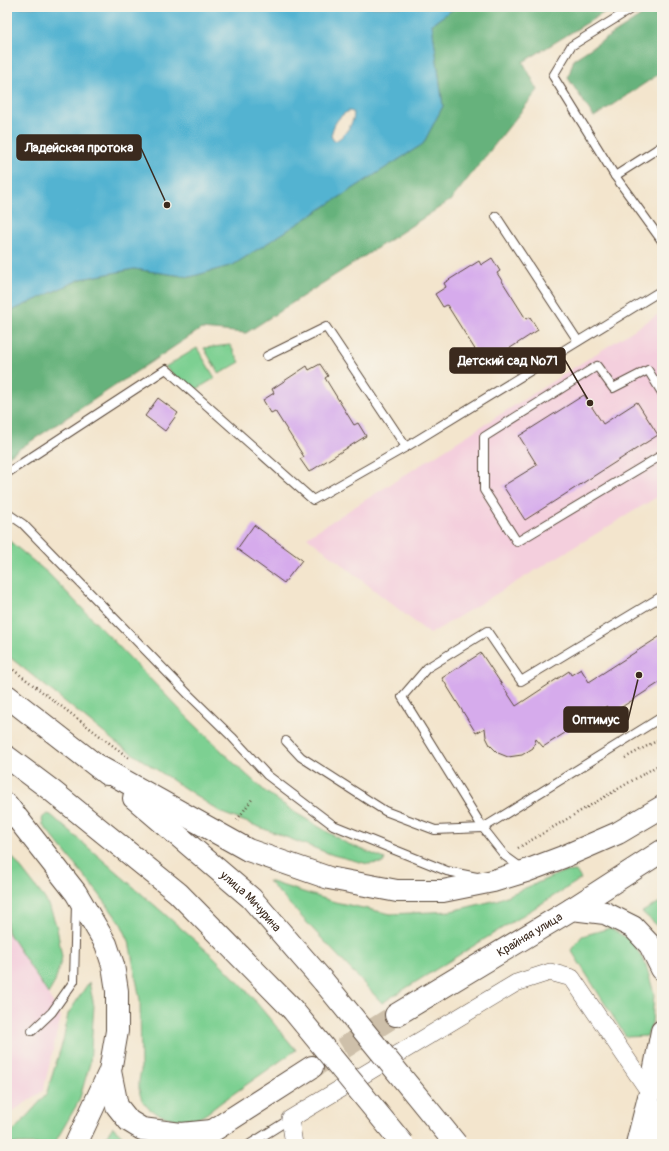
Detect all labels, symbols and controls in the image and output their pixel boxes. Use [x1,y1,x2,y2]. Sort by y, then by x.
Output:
callout: Ладейская протока [17,135,141,160]
text: Ладейская протока [24,140,133,156]
callout: Детский сад №71 [450,348,565,373]
text: Детский сад №71 [457,353,558,369]
callout: Оптимус [564,707,628,732]
text: Оптимус [572,712,620,728]
street label: улица Мичурина [216,867,284,935]
street label: Крайняя улица [494,909,566,960]

